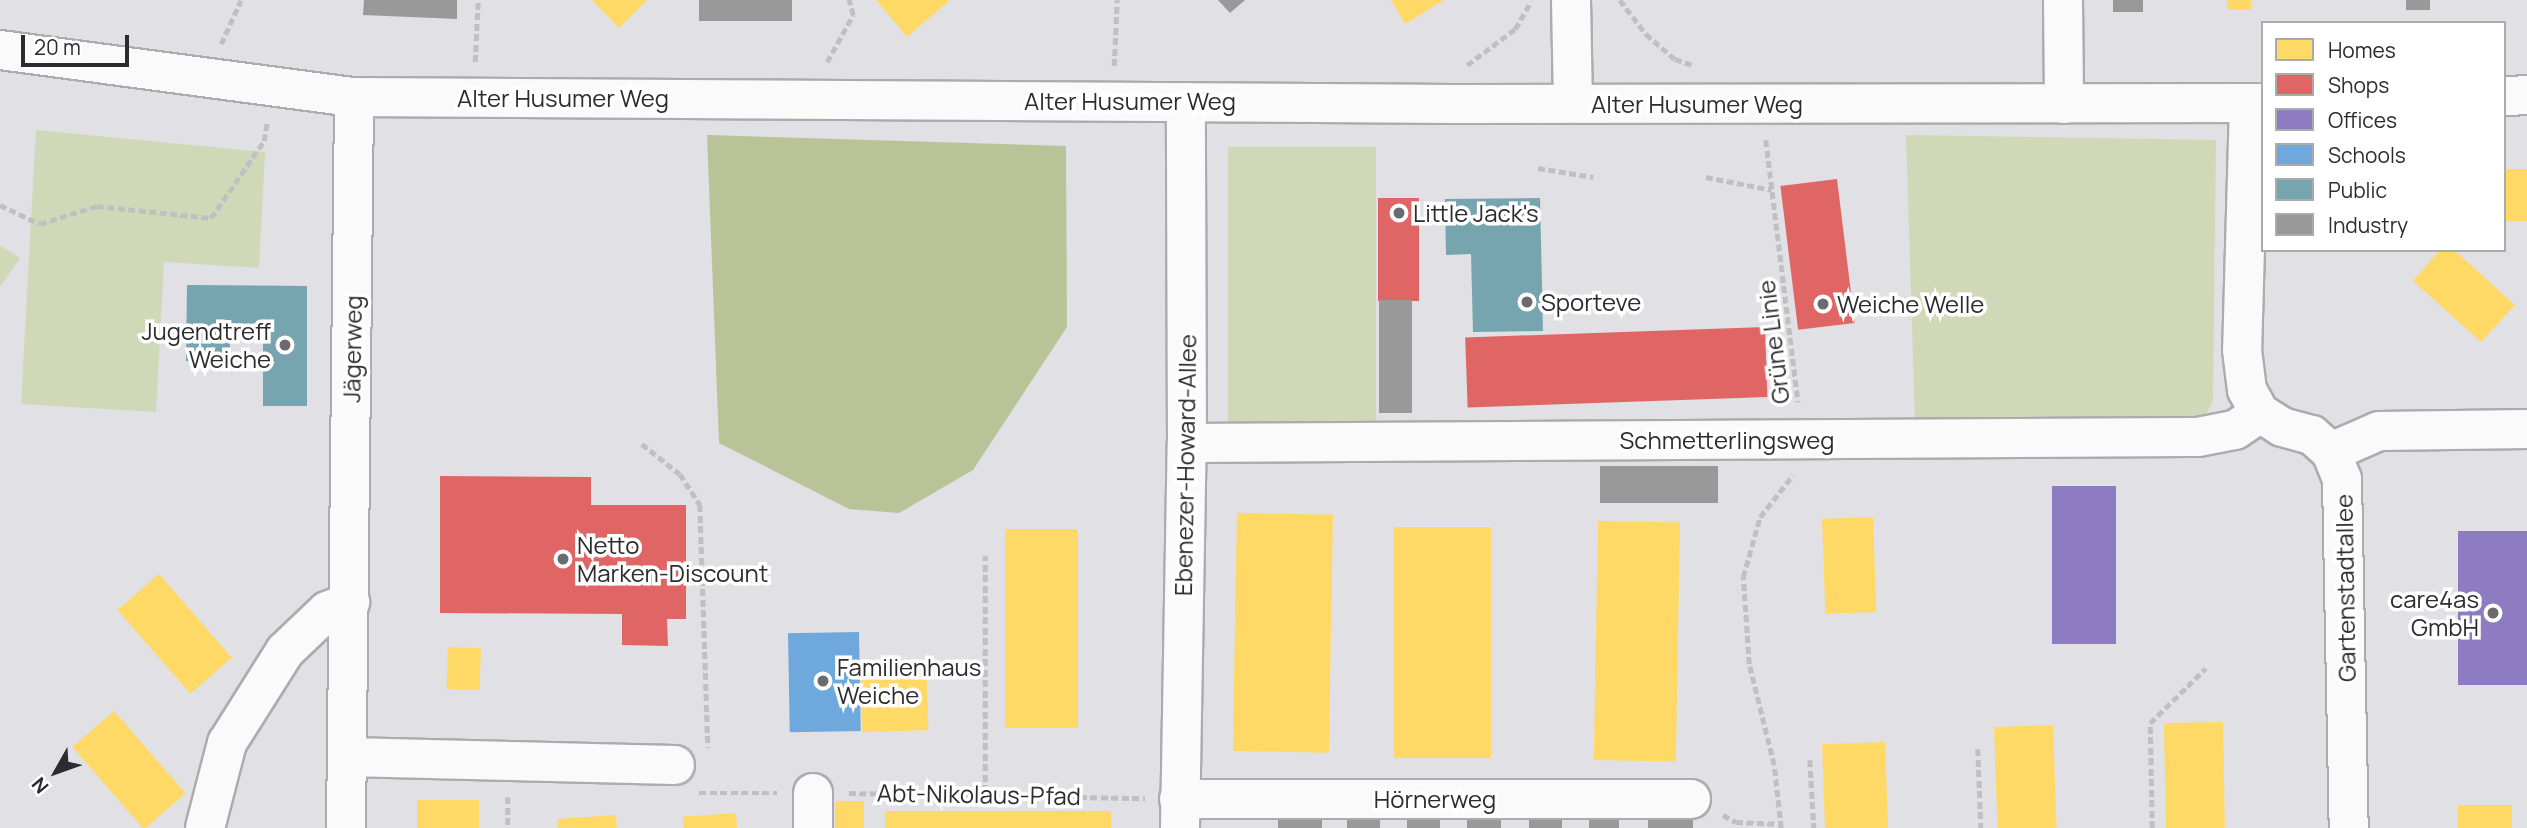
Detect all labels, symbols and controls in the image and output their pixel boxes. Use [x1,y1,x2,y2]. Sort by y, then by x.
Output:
scale bar [24,21,133,65]
legend [2261,21,2506,252]
text: 20 m [34,33,81,61]
text: Homes [2328,36,2396,64]
text: Shops [2328,71,2389,99]
street label: Alter Husumer Weg [457,84,669,112]
street label: Alter Husumer Weg [1024,87,1236,115]
street label: Alter Husumer Weg [1591,90,1803,118]
text: Offices [2328,106,2397,134]
text: Schools [2328,141,2406,169]
text: Public [2328,176,2387,204]
place label: Little Jack's [1413,199,1539,227]
marker: Little Jack's [1391,205,1407,221]
text: Industry [2328,211,2408,239]
street label: Grüne Linie [1751,278,1795,406]
place label: Sporteve [1541,288,1641,316]
place label: Weiche Welle [1837,290,1984,318]
marker: Sporteve [1519,294,1535,310]
street label: Jägerweg [337,295,367,403]
marker: Weiche Welle [1815,296,1831,312]
place label: Jugendtreff Weiche [141,317,271,373]
street label: Ebenezer-Howard-Allee [1168,334,1202,596]
marker: Jugendtreff Weiche [277,337,293,353]
street label: Schmetterlingsweg [1619,426,1835,454]
street label: Gartenstadtallee [2329,494,2361,682]
place label: Netto Marken-Discount [577,531,768,587]
marker: Netto Marken-Discount [555,551,571,567]
place label: care4as GmbH [2390,585,2479,641]
marker: care4as GmbH [2485,605,2501,621]
place label: Familienhaus Weiche [837,653,981,709]
marker: Familienhaus Weiche [815,673,831,689]
north arrow [21,737,91,807]
text: N [26,772,54,799]
street label: Abt-Nikolaus-Pfad [877,778,1081,810]
street label: Hörnerweg [1374,785,1496,813]

